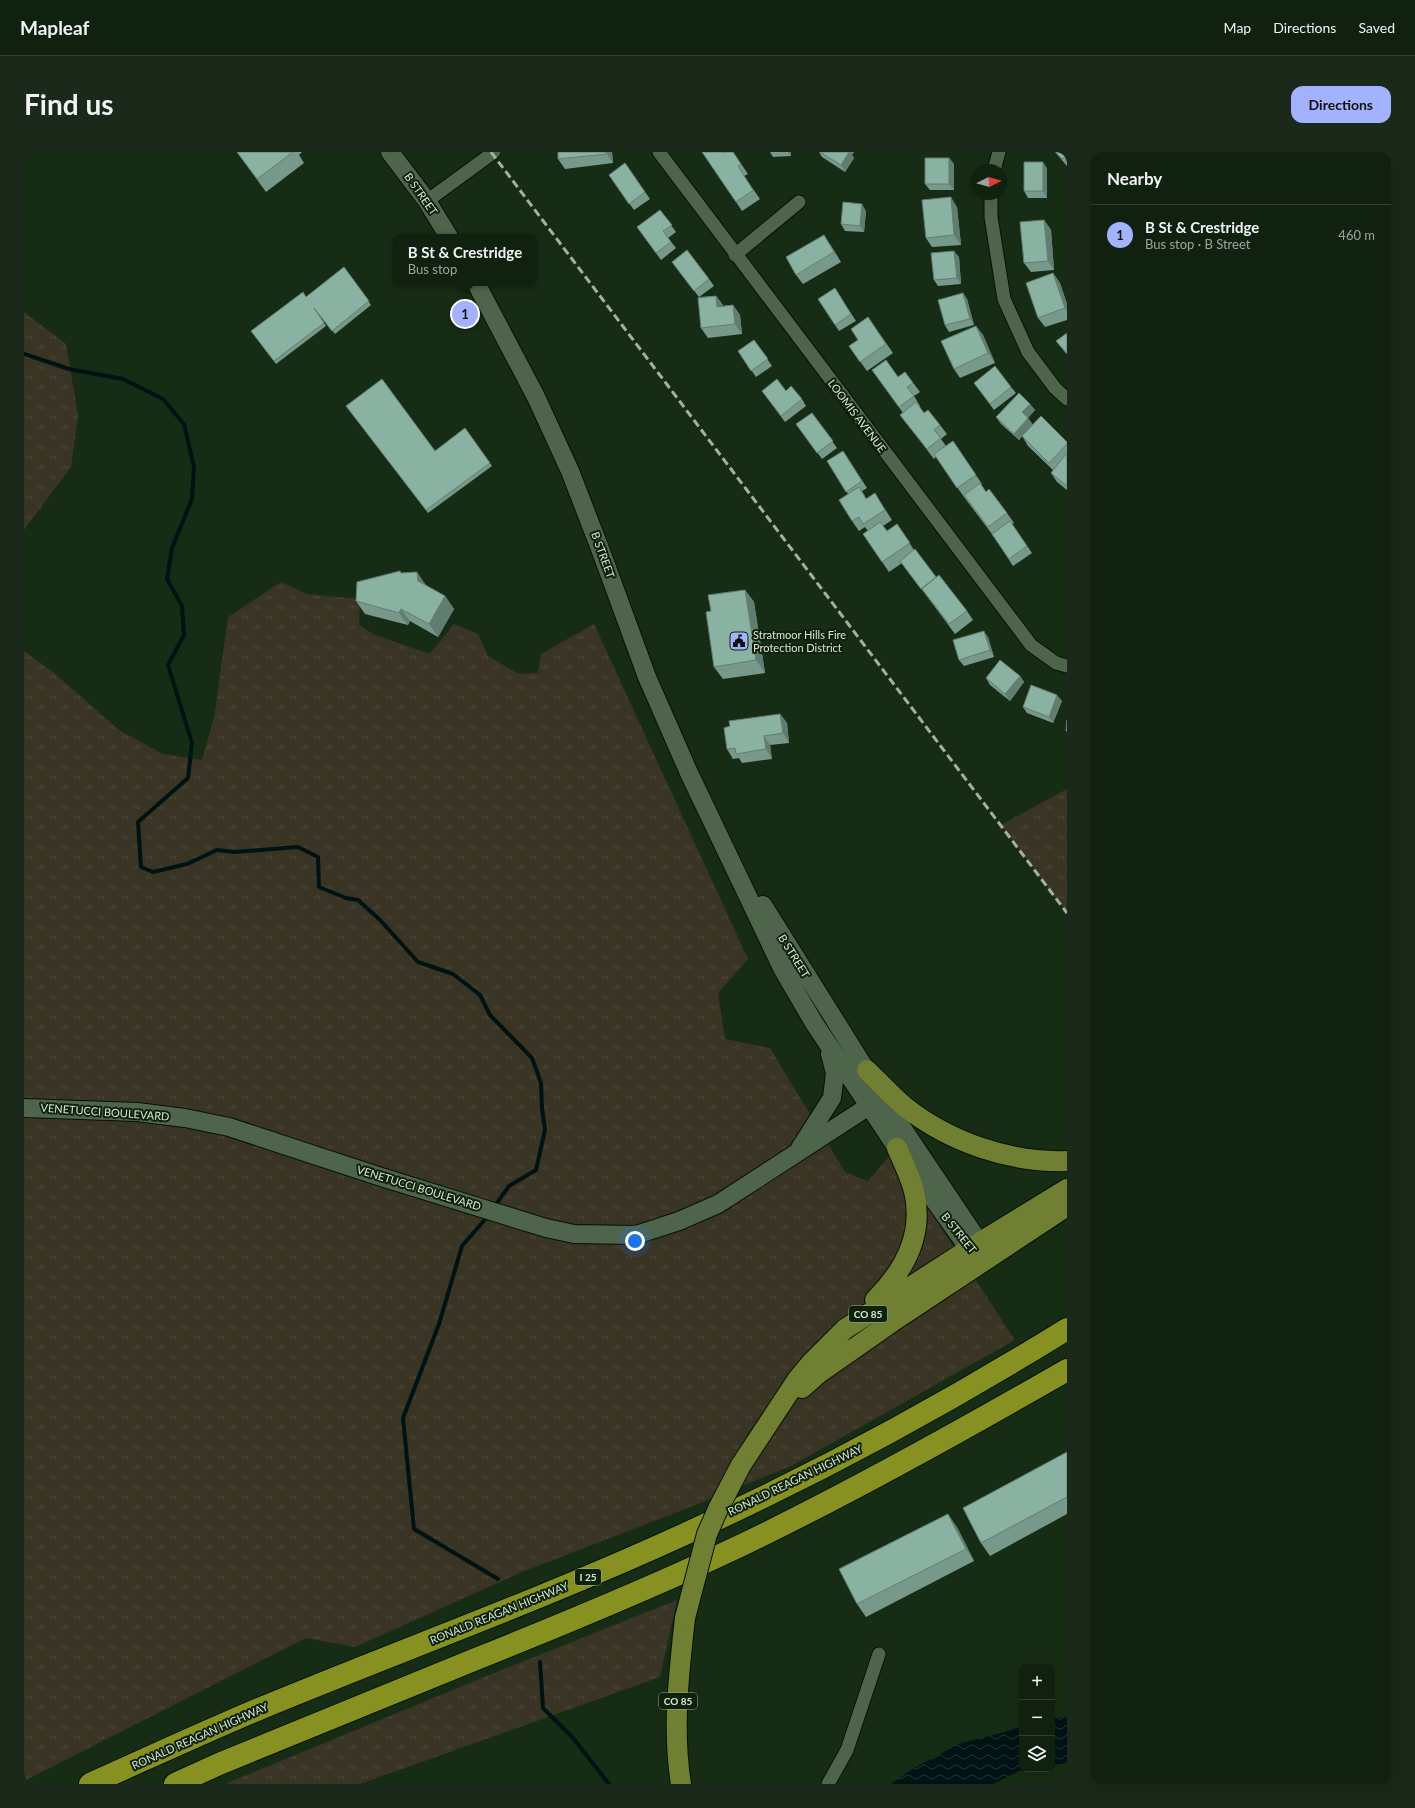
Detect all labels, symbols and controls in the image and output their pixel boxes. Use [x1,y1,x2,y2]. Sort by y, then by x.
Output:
text: Mapleaf [20,16,89,39]
text: Map [1224,19,1251,36]
text: Directions [1273,19,1336,36]
text: Saved [1358,19,1395,36]
button: Directions [1291,86,1391,123]
text: Find us [24,87,114,121]
north arrow [971,164,1007,200]
text: Nearby [1107,168,1162,189]
street label: B STREET [402,170,441,218]
text: B St & Crestridge [1145,218,1259,236]
text: 1 [1116,227,1124,243]
text: 460 m [1338,227,1375,243]
popup [393,234,537,286]
text: Bus stop · B Street [1145,236,1250,252]
text: B St & Crestridge [408,243,522,261]
text: Bus stop [408,261,457,277]
pin: 1 [452,299,478,329]
street label: LOOMIS AVENUE [826,377,889,455]
street label: B STREET [589,530,618,580]
place label: Stratmoor Hills Fire Protection District [753,628,846,654]
public building icon: Stratmoor Hills Fire Protection District [728,630,750,652]
street label: B STREET [776,932,813,980]
street label: VENETUCCI BOULEVARD [40,1101,170,1122]
street label: VENETUCCI BOULEVARD [355,1162,483,1213]
street label: B STREET [939,1210,980,1256]
your location [625,1231,645,1251]
road number: CO 85 [849,1306,887,1322]
street label: RONALD REAGAN HIGHWAY [726,1441,864,1518]
road number: I 25 [575,1569,601,1585]
street label: RONALD REAGAN HIGHWAY [428,1579,570,1646]
map controls [1019,1664,1055,1772]
button: + [1019,1664,1055,1700]
road number: CO 85 [659,1693,697,1709]
street label: RONALD REAGAN HIGHWAY [130,1699,270,1772]
button: − [1019,1700,1055,1736]
button: layers [1019,1736,1055,1772]

